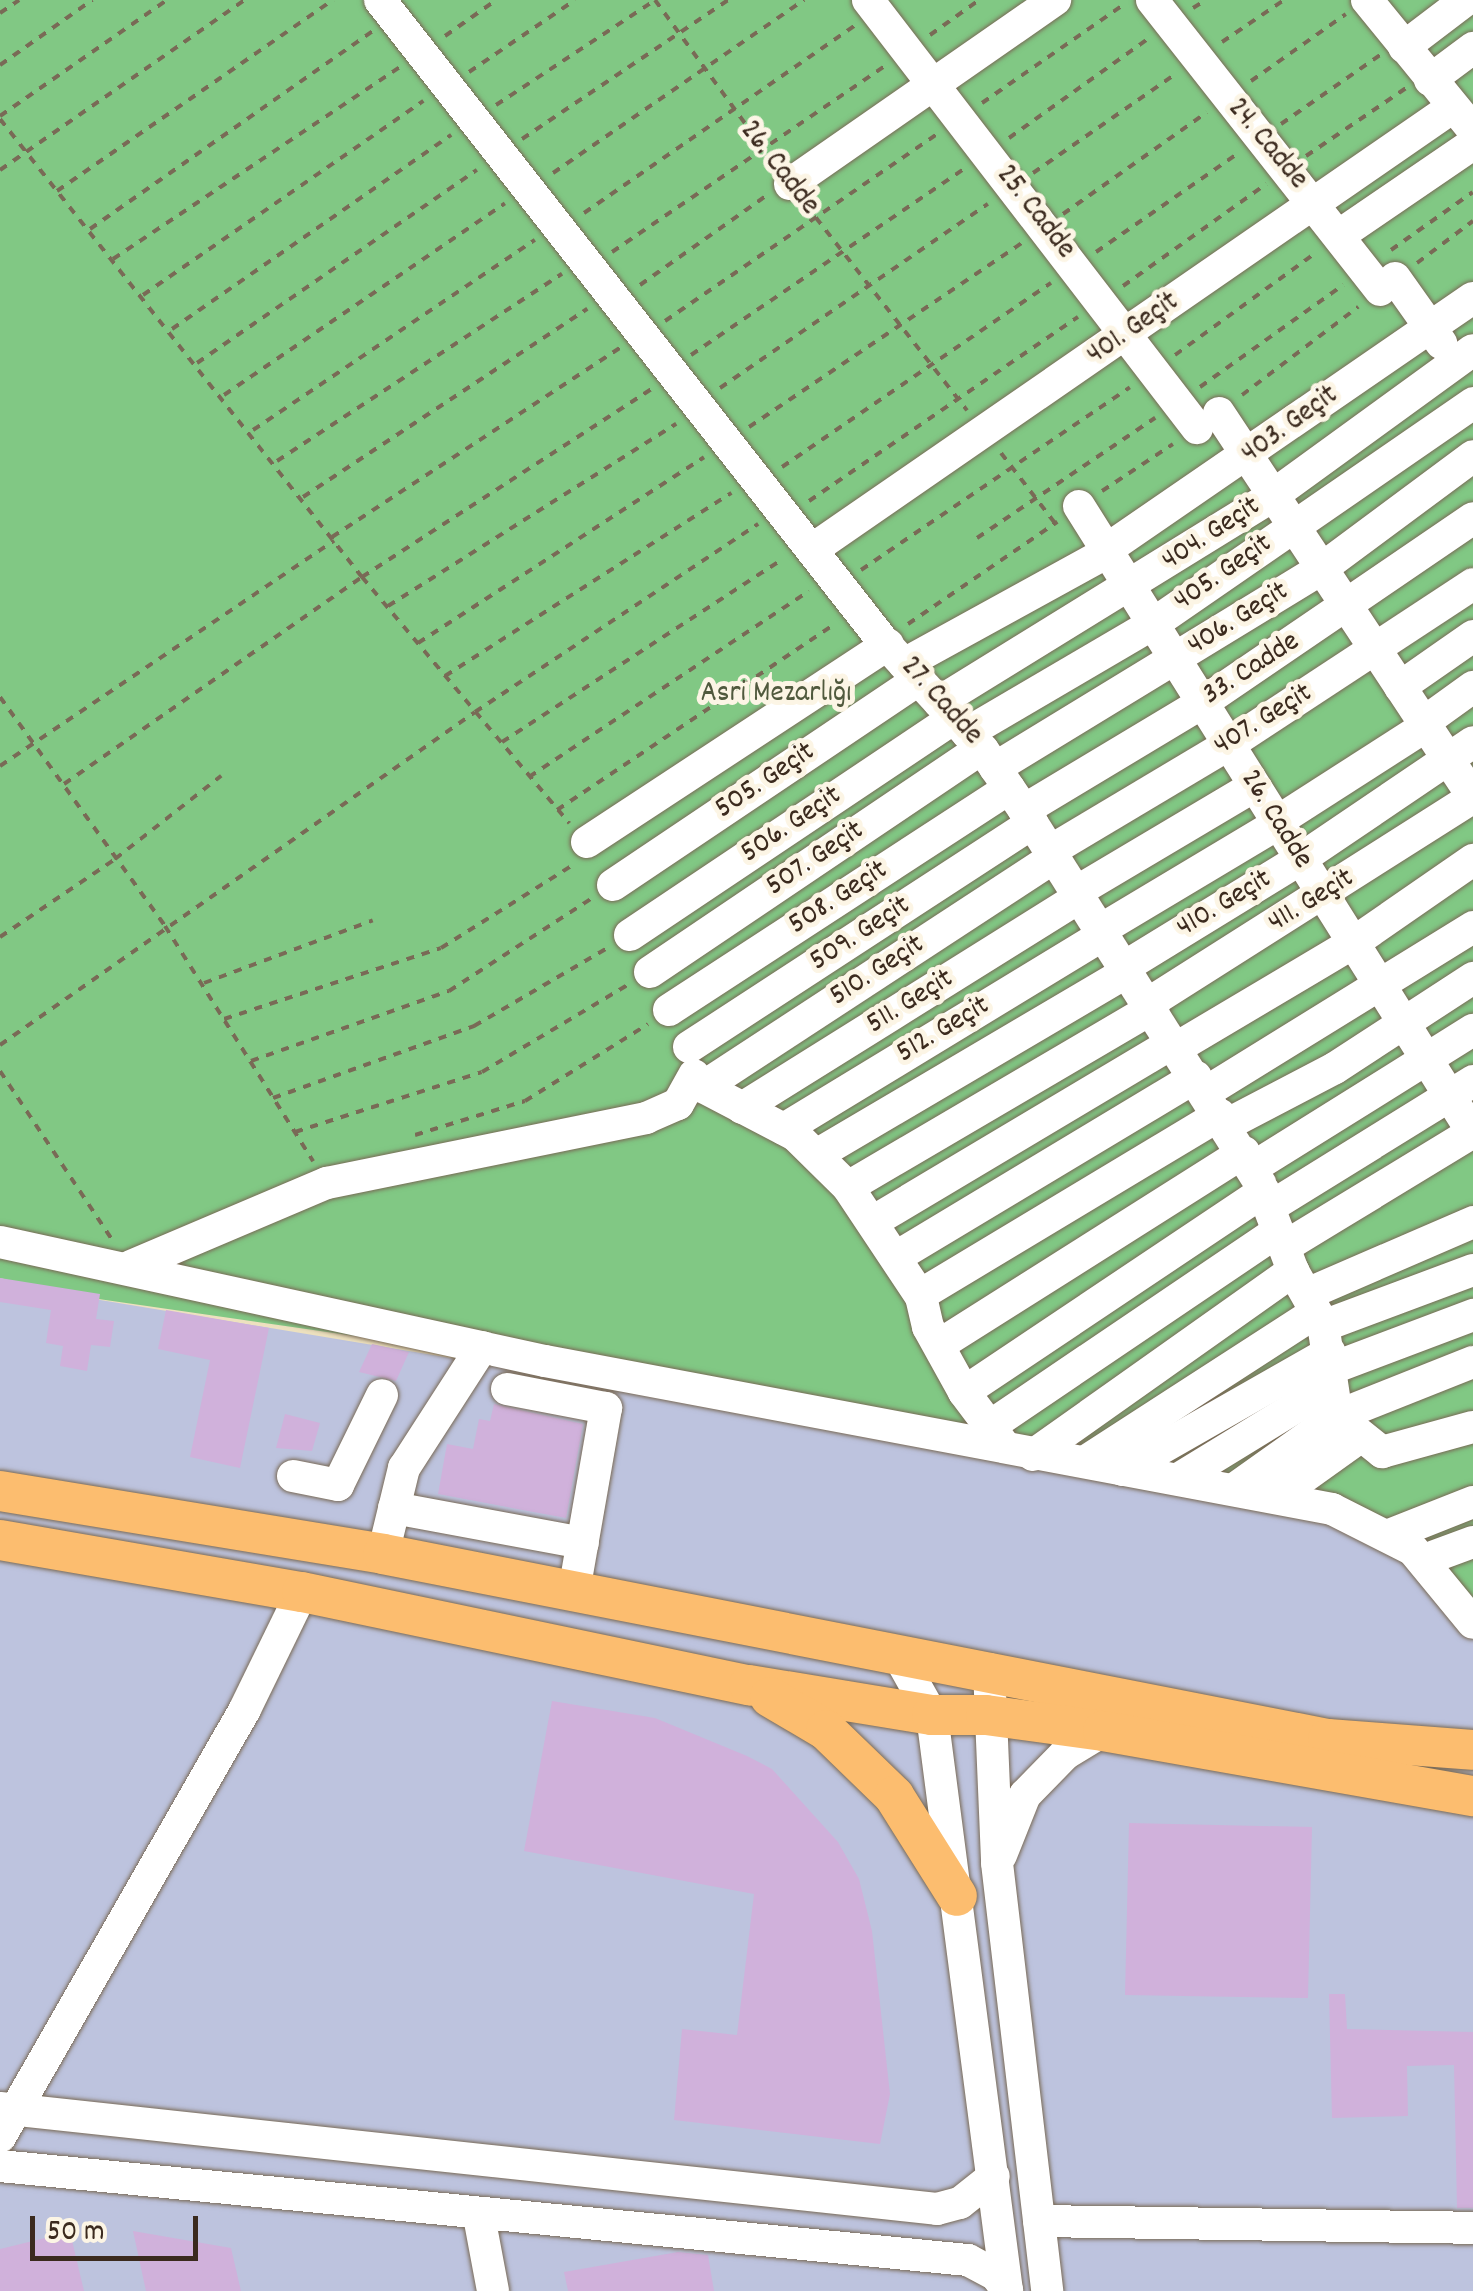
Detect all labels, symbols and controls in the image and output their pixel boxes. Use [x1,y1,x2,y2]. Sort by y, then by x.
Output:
street label: 24. Cadde [1218,92,1314,198]
street label: 26. Cadde [730,115,826,223]
street label: 25. Cadde [986,159,1082,267]
street label: 401. Geçit [1081,285,1187,375]
street label: 403. Geçit [1236,379,1346,473]
street label: 404. Geçit [1156,490,1268,580]
street label: 405. Geçit [1168,527,1280,621]
street label: 406. Geçit [1182,575,1296,665]
street label: 33. Cadde [1197,625,1307,715]
street label: 27. Cadde [891,650,989,754]
park label: Asri Mezarlığı [700,677,852,713]
street label: 407. Geçit [1208,677,1320,765]
street label: 505. Geçit [709,735,823,829]
street label: 26. Cadde [1231,764,1319,876]
street label: 506. Geçit [735,779,849,873]
street label: 507. Geçit [760,814,872,906]
street label: 508. Geçit [783,854,895,944]
street label: 411. Geçit [1262,862,1362,942]
street label: 410. Geçit [1171,863,1279,947]
street label: 509. Geçit [804,889,918,981]
street label: 510. Geçit [824,928,932,1016]
street label: 511. Geçit [861,962,961,1044]
street label: 512. Geçit [891,989,997,1073]
scale bar [35,2196,202,2258]
text: 50 m [47,2212,105,2255]

